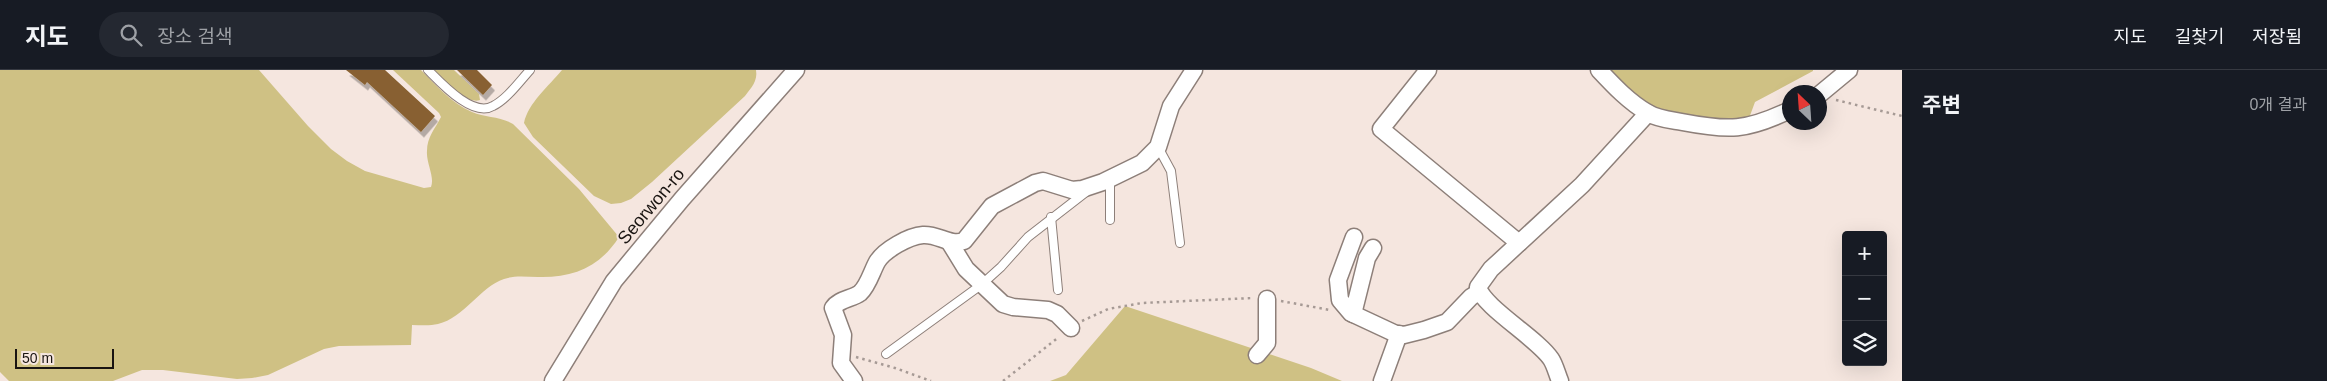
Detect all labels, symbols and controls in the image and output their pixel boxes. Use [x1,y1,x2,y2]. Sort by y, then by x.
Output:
search box [99,12,449,57]
icon: search [117,21,145,49]
text: 지도 [25,23,69,50]
text: 장소 검색 [157,26,232,47]
text: 지도 [2114,27,2147,47]
text: 길찾기 [2175,27,2224,47]
text: 저장됨 [2252,27,2302,47]
north arrow [1782,85,1827,130]
text: 주변 [1922,93,1961,116]
text: 0개 결과 [2249,96,2307,113]
street label: Seorwon-ro [613,164,689,248]
map controls [1842,231,1887,366]
button: + [1842,231,1887,276]
button: − [1842,276,1887,321]
button: layers [1842,321,1887,366]
scale bar [15,346,114,369]
text: 50 m [22,350,53,366]

